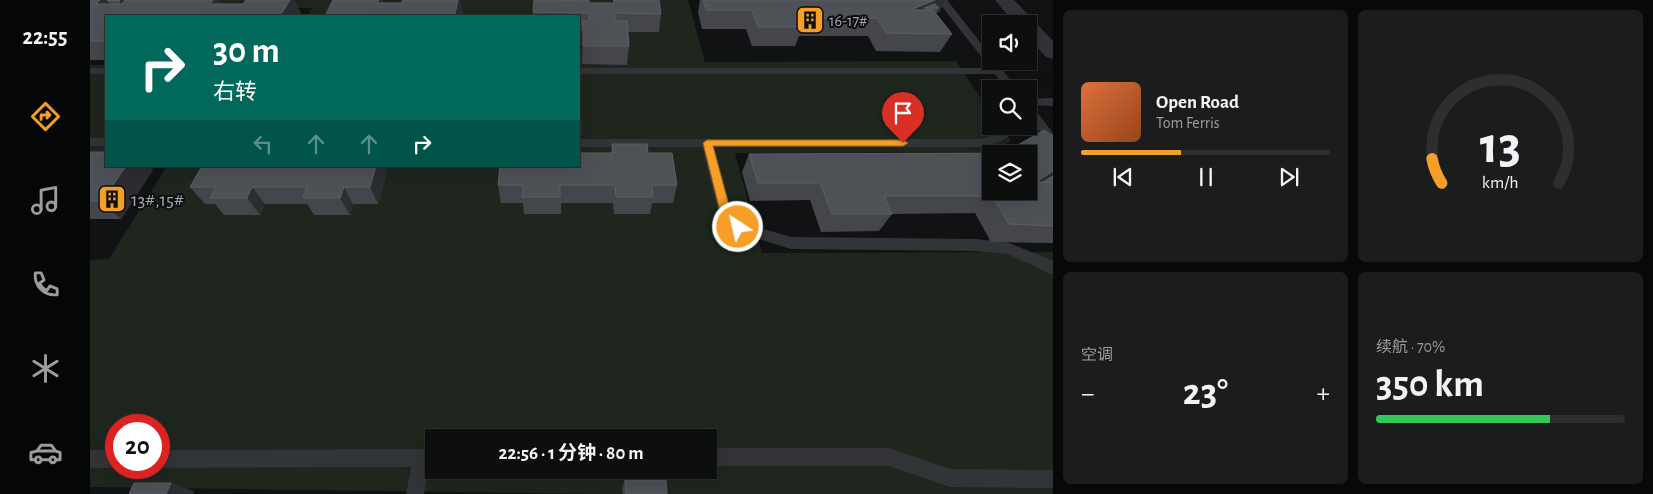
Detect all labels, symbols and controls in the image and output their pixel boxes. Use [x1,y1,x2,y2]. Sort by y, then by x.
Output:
building icon: 16-17# [795,5,825,35]
place label: 16-17# [829,13,867,29]
map controls [982,15,1037,200]
button: sound [982,15,1037,70]
text: 22:55 [23,26,67,48]
text: 30 m [213,34,280,69]
icon: right [130,35,195,100]
button: search [982,80,1037,135]
text: 右转 [213,81,257,103]
pin [882,92,924,143]
text: Open Road [1156,93,1239,112]
icon: directions [28,99,63,134]
icon: arrive [889,99,917,127]
text: Tom Ferris [1156,115,1220,131]
text: 13 [1480,120,1521,172]
icon: left [249,130,277,158]
icon: ahead [302,130,330,158]
icon: ahead [355,130,383,158]
icon: right [408,130,436,158]
button: layers [982,145,1037,200]
icon: previous [1109,163,1137,191]
icon: pause [1192,163,1220,191]
icon: next [1275,163,1303,191]
text: km/h [1482,174,1519,192]
icon: music [28,183,63,218]
building icon: 13#,15# [97,184,127,214]
place label: 13#,15# [131,191,184,210]
position arrow [711,200,763,252]
icon: phone [28,267,63,302]
text: 续航 · 70% [1376,339,1445,355]
text: 空调 [1081,347,1113,363]
icon: climate [28,351,63,386]
text: 350 km [1376,366,1484,404]
text: 23° [1183,374,1228,412]
text: − [1081,380,1094,408]
text: + [1317,380,1330,408]
speed limit sign: 20 [105,414,170,479]
icon: car [28,435,63,470]
text: 22:56 · 1 分钟 · 80 m [499,444,644,463]

